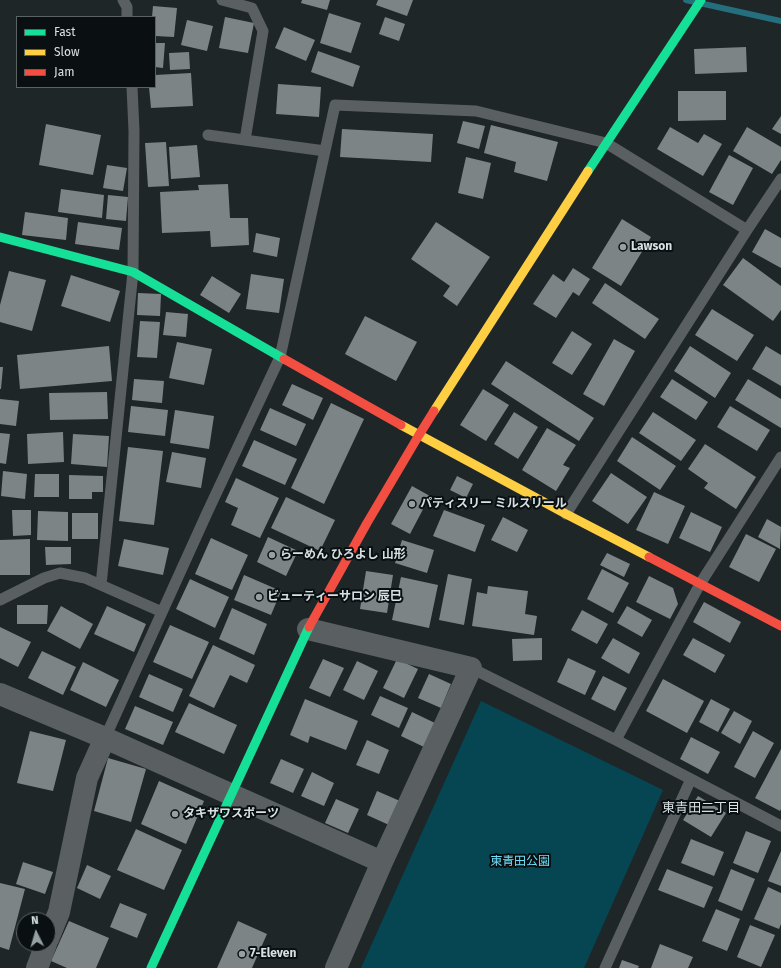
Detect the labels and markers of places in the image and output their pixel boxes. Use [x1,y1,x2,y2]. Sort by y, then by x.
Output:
place label: Lawson [631,240,672,254]
marker: Lawson [618,242,628,252]
place label: パティスリー ミルスリール [420,497,567,511]
marker: パティスリー ミルスリール [407,499,417,509]
place label: らーめん ひろよし 山形 [280,548,406,562]
marker: らーめん ひろよし 山形 [267,550,277,560]
place label: ビューティーサロン 辰巳 [267,590,402,604]
marker: ビューティーサロン 辰巳 [254,592,264,602]
place label: タキザワスポーツ [183,807,279,821]
marker: タキザワスポーツ [170,809,180,819]
place label: 7-Eleven [250,947,296,961]
marker: 7-Eleven [237,949,247,959]

